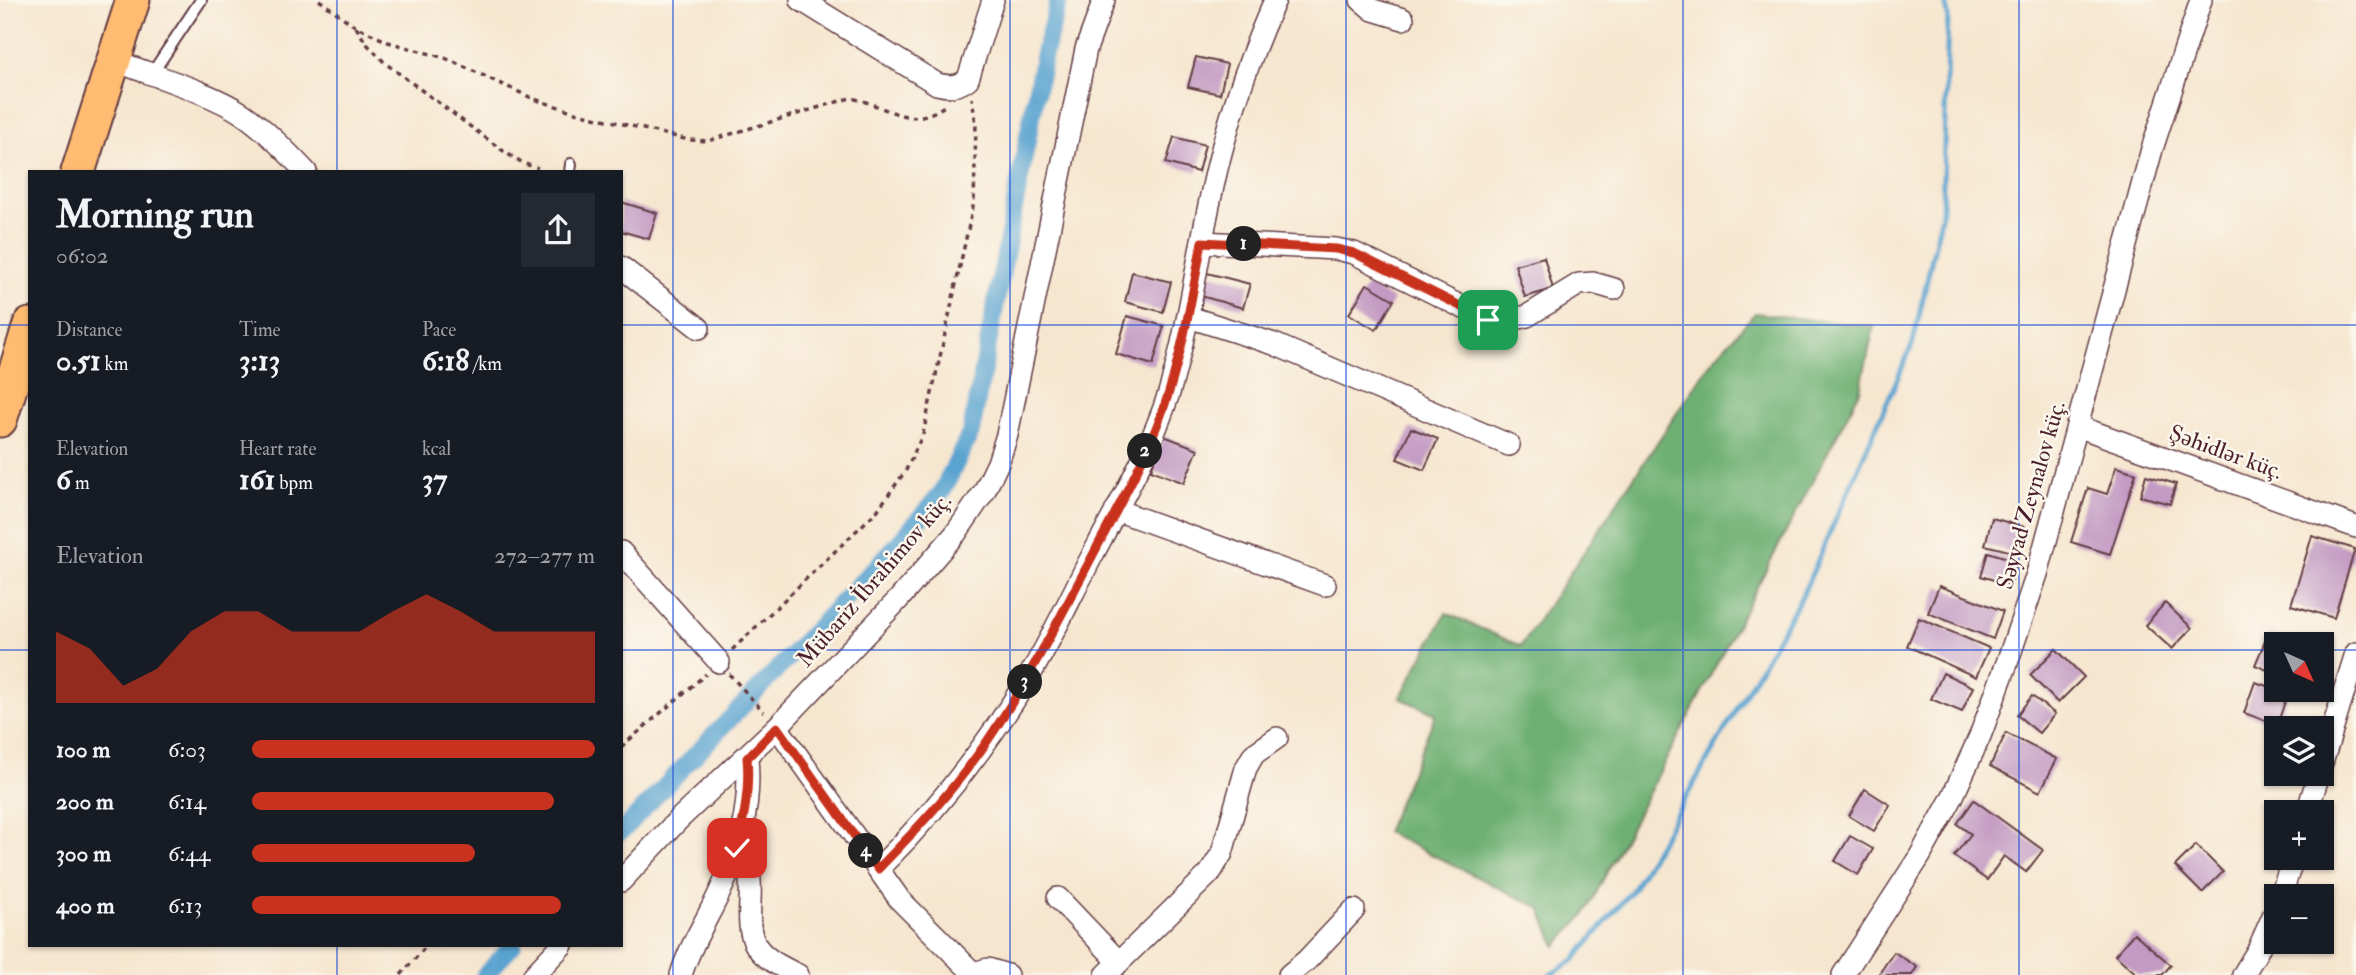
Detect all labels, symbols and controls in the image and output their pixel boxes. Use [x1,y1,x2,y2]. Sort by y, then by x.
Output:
text: Morning run [56,191,254,239]
button: share [521,193,595,267]
pin: 1 [1226,226,1262,262]
text: 1 [1240,231,1247,255]
text: 06:02 [56,241,109,270]
pin [1458,290,1518,350]
icon: arrive [1469,301,1507,339]
text: Distance [56,318,122,342]
text: Time [239,318,281,342]
text: Pace [422,318,456,342]
text: 0.51 [56,342,101,379]
text: 3:13 [239,342,280,379]
text: 6:18 [422,342,469,379]
text: km [101,352,128,376]
text: /km [469,352,502,376]
street label: Səyyad Zeynalov küç. [1990,397,2072,593]
street label: Şəhidlər küç. [2165,418,2287,486]
pin: 2 [1128,434,1162,468]
text: Elevation [56,437,128,461]
text: Heart rate [239,437,316,461]
text: kcal [422,437,451,461]
text: 2 [1140,438,1149,462]
text: 6 [56,461,71,498]
text: 161 [239,461,275,498]
text: 37 [422,461,447,498]
text: m [71,471,90,495]
text: bpm [275,471,313,495]
street label: Mübariz İbrahimov küç. [790,487,958,673]
text: Elevation [56,541,144,570]
text: 272–277 m [494,541,595,570]
north arrow [2264,632,2334,702]
map controls [2264,632,2334,954]
pin: 3 [1007,664,1042,700]
text: 3 [1021,669,1028,693]
button: layers [2264,716,2334,786]
text: 100 m [56,735,110,764]
text: 6:03 [168,735,206,764]
text: 200 m [56,787,114,816]
text: 6:14 [168,787,206,816]
button: + [2264,800,2334,870]
pin [707,818,767,878]
icon: check [718,829,756,867]
pin: 4 [848,834,884,868]
text: 4 [860,838,871,862]
text: 300 m [56,839,111,868]
text: 6:44 [168,839,210,868]
button: − [2264,884,2334,954]
text: 400 m [56,891,115,920]
text: 6:13 [168,891,202,920]

